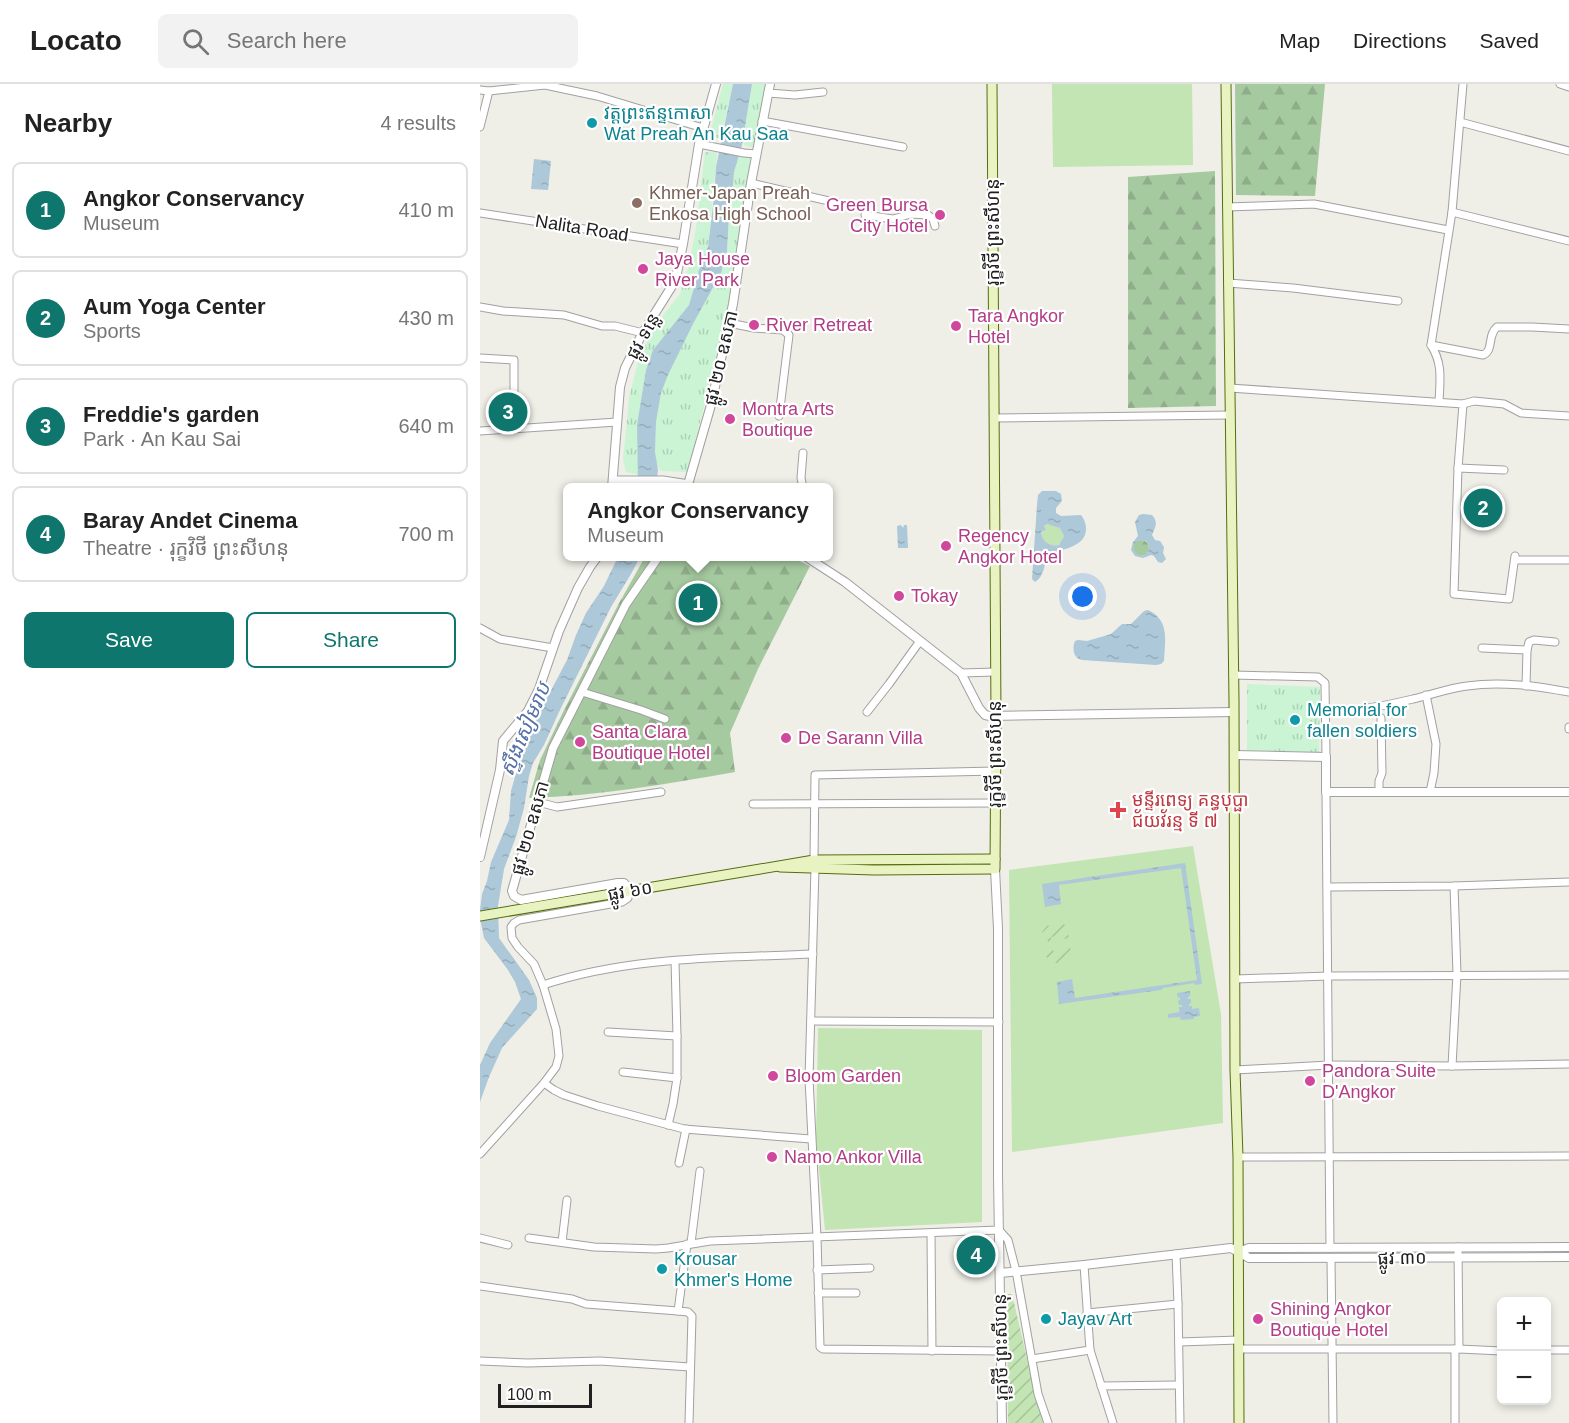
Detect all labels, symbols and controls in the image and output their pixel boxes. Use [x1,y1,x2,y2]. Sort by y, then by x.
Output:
search box [158,14,578,68]
text: Locato [30,25,122,56]
icon: search [179,25,212,58]
text: Search here [227,28,347,53]
text: Map [1279,29,1320,52]
text: Directions [1353,29,1446,52]
text: Saved [1479,29,1539,52]
place label: វត្តព្រះឥន្ទកោសា Wat Preah An Kau Saa [604,103,789,144]
text: Nearby [24,108,112,138]
text: 4 results [380,112,456,134]
marker: វត្តព្រះឥន្ទកោសា Wat Preah An Kau Saa [585,116,599,130]
street label: រុក្ខវិថី ព្រះសីហនុ [981,178,1005,286]
place label: Khmer-Japan Preah Enkosa High School [649,183,811,224]
text: Angkor Conservancy [83,186,304,211]
place label: Green Bursa City Hotel [826,195,929,236]
marker: Khmer-Japan Preah Enkosa High School [630,196,644,210]
text: 1 [40,199,51,221]
text: 410 m [398,199,454,221]
marker: Green Bursa City Hotel [933,208,947,222]
street label: Nalita Road [534,211,630,245]
text: Museum [83,212,160,234]
place label: Jaya House River Park [655,249,750,290]
marker: Jaya House River Park [636,262,650,276]
text: Aum Yoga Center [83,294,266,319]
place label: Tara Angkor Hotel [968,306,1064,347]
text: 2 [40,307,51,329]
text: 430 m [398,307,454,329]
street label: ផ្លូវ ២០ ឧសភា [700,308,748,409]
street label: ផ្លូវ ទន្លេ [622,309,669,366]
place label: River Retreat [766,315,872,335]
marker: River Retreat [747,318,761,332]
marker: Tara Angkor Hotel [949,319,963,333]
text: Sports [83,320,141,342]
pin: 3 [489,390,528,434]
place label: Montra Arts Boutique [742,399,834,440]
text: Freddie's garden [83,402,259,427]
marker: Montra Arts Boutique [723,412,737,426]
text: 3 [40,415,51,437]
text: 640 m [398,415,454,437]
text: Park · An Kau Sai [83,428,241,450]
popup [563,483,833,561]
pin: 2 [1464,486,1502,530]
text: Angkor Conservancy [587,498,809,523]
text: Baray Andet Cinema [83,508,297,533]
text: 4 [40,523,51,545]
text: 700 m [398,523,454,545]
text: Museum [587,524,664,546]
place label: Regency Angkor Hotel [958,526,1062,567]
text: Theatre · រុក្ខវិថី ព្រះសីហនុ [83,537,289,559]
marker: Regency Angkor Hotel [939,539,953,553]
pin: 1 [678,580,718,626]
your location [1068,582,1097,611]
place label: Tokay [911,586,958,606]
marker: Tokay [892,589,906,603]
button: Save [24,612,234,668]
button: Share [246,612,456,668]
water label: ស្ទឹងសៀមរាប [494,676,557,779]
street label: រុក្ខវិថី ព្រះសីហនុ [983,700,1007,808]
place label: Memorial for fallen soldiers [1307,700,1417,741]
marker: Memorial for fallen soldiers [1288,713,1302,727]
place label: Santa Clara Boutique Hotel [592,722,710,763]
place label: De Sarann Villa [798,728,924,748]
marker: De Sarann Villa [779,731,793,745]
marker: Santa Clara Boutique Hotel [573,735,587,749]
street label: ផ្លូវ ២០ ឧសភា [507,779,559,879]
place label: មន្ទីរពេទ្យ គន្ធបុប្ផា ជ័យវ័រន្ម ទី ៧ [1132,790,1249,832]
marker: មន្ទីរពេទ្យ គន្ធបុប្ផា ជ័យវ័រន្ម ទី ៧ [1109,801,1127,819]
street label: ផ្លូវ ៦០ [606,877,655,911]
place label: Pandora Suite D'Angkor [1322,1061,1436,1102]
place label: Bloom Garden [785,1066,901,1086]
marker: Bloom Garden [766,1069,780,1083]
marker: Pandora Suite D'Angkor [1303,1074,1317,1088]
place label: Namo Ankor Villa [784,1147,923,1167]
marker: Namo Ankor Villa [765,1150,779,1164]
pin: 4 [956,1232,996,1278]
street label: ផ្លូវ ៣០ [1377,1248,1427,1275]
place label: Krousar Khmer's Home [674,1249,792,1290]
marker: Krousar Khmer's Home [655,1262,669,1276]
street label: រុក្ខវិថី ព្រះសីហនុ [989,1293,1014,1401]
map controls [1497,1297,1551,1405]
button: + [1497,1297,1551,1351]
place label: Shining Angkor Boutique Hotel [1270,1299,1391,1340]
place label: Jayav Art [1058,1309,1132,1329]
marker: Jayav Art [1039,1312,1053,1326]
marker: Shining Angkor Boutique Hotel [1251,1312,1265,1326]
button: − [1497,1351,1551,1405]
scale bar [498,1381,592,1408]
text: 100 m [507,1386,551,1403]

